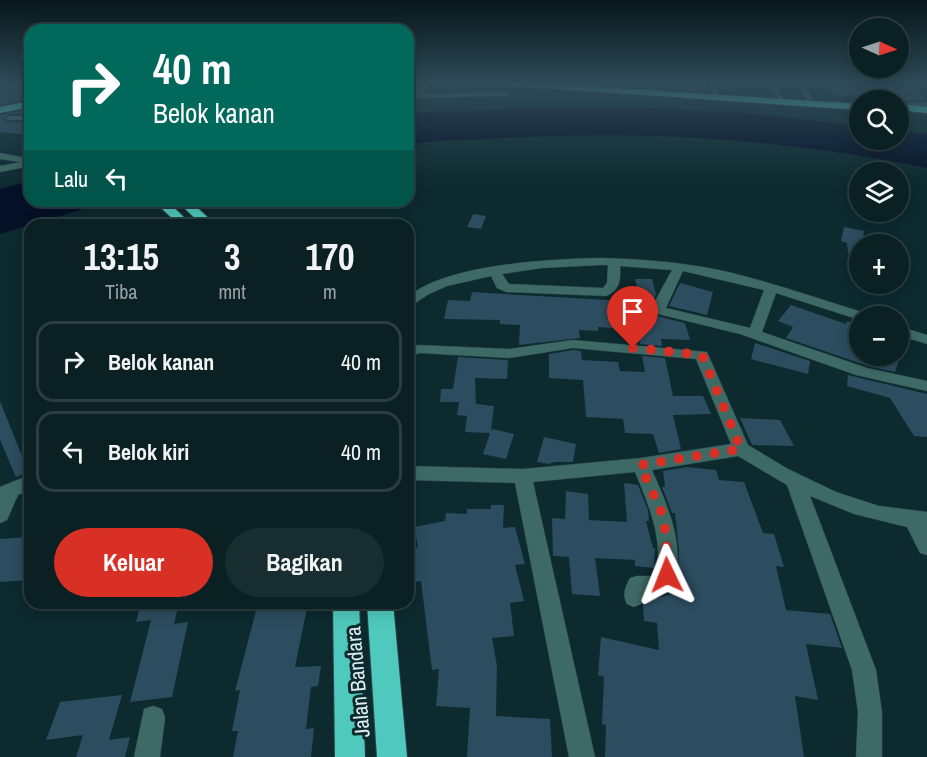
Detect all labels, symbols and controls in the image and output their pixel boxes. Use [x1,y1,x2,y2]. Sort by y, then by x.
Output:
north arrow [849,18,909,78]
map controls [849,18,909,366]
text: 40 m [153,41,232,97]
icon: right [54,48,132,126]
button: search [849,90,909,150]
text: Belok kanan [153,95,275,131]
icon: left [100,162,133,195]
button: layers [849,162,909,222]
text: Lalu [54,164,88,194]
text: 13:15 [83,233,159,281]
text: 3 [224,233,240,281]
text: 170 [305,233,355,281]
button: + [849,234,909,294]
text: Tiba [105,278,137,305]
text: mnt [218,278,246,305]
text: m [323,278,337,305]
pin [607,286,658,348]
icon: arrive [616,295,649,328]
button: − [849,306,909,366]
icon: right [57,345,90,378]
text: Belok kanan [108,347,214,377]
text: 40 m [341,347,381,377]
icon: left [57,435,90,468]
text: Belok kiri [108,437,189,467]
text: 40 m [341,437,381,467]
button: Keluar [54,528,213,597]
button: Bagikan [225,528,384,597]
position arrow [635,543,699,607]
street label: Jalan Bandara [338,625,377,739]

